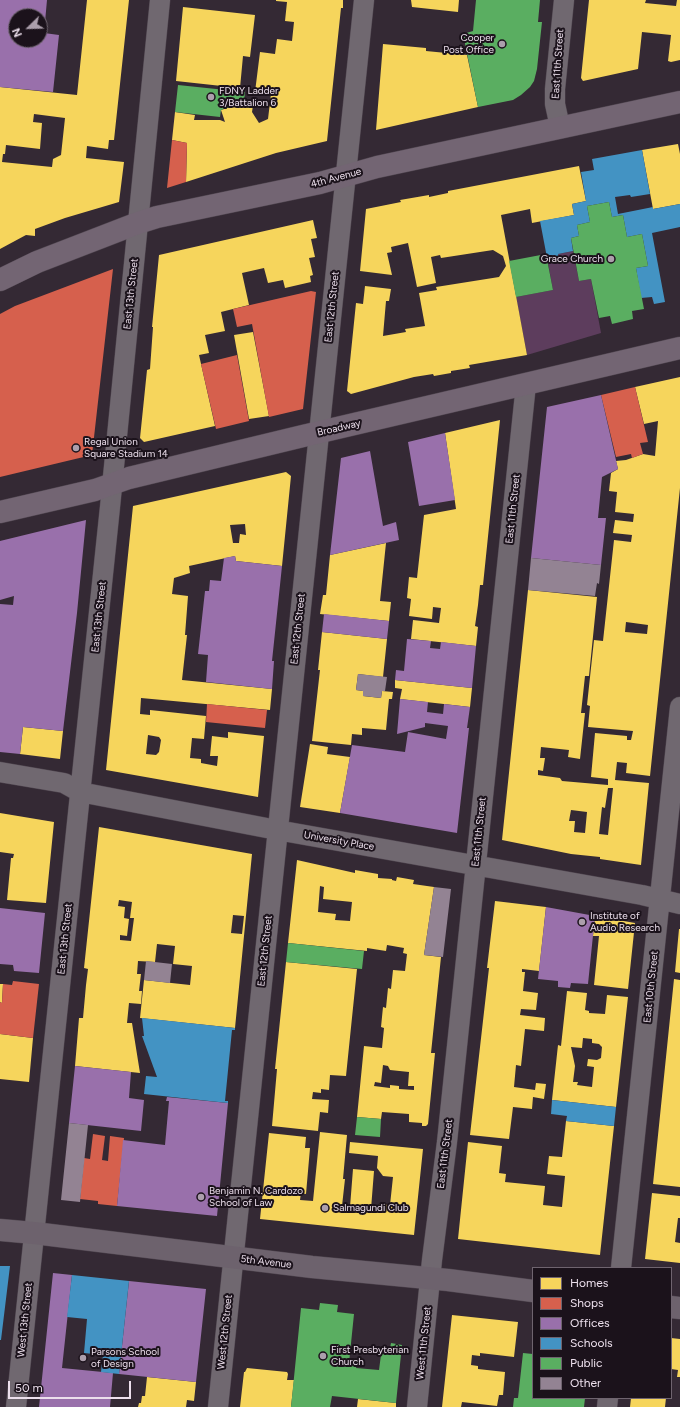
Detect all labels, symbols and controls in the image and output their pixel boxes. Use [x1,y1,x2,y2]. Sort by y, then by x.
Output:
north arrow [8,8,48,48]
text: N [10,26,25,39]
street label: East 11th Street [550,29,566,99]
place label: Cooper Post Office [443,32,494,56]
marker: Cooper Post Office [497,39,507,49]
place label: FDNY Ladder 3/Battalion 6 [219,85,278,108]
marker: FDNY Ladder 3/Battalion 6 [206,92,216,102]
street label: 4th Avenue [309,165,363,191]
place label: Grace Church [541,253,603,265]
marker: Grace Church [606,254,616,264]
street label: East 13th Street [121,258,141,330]
street label: East 12th Street [322,271,342,343]
street label: Broadway [316,417,362,439]
place label: Regal Union Square Stadium 14 [84,436,168,460]
marker: Regal Union Square Stadium 14 [71,443,81,453]
street label: East 11th Street [503,474,523,544]
street label: East 13th Street [89,581,109,653]
street label: East 12th Street [288,593,308,665]
street label: East 11th Street [469,797,489,867]
street label: University Place [303,829,375,853]
street label: East 13th Street [55,903,75,975]
place label: Institute of Audio Research [590,910,660,934]
street label: East 12th Street [255,915,275,987]
marker: Institute of Audio Research [577,917,587,927]
street label: East 10th Street [641,950,661,1024]
street label: East 11th Street [435,1119,455,1189]
place label: Benjamin N. Cardozo School of Law [209,1185,303,1208]
marker: Benjamin N. Cardozo School of Law [196,1192,206,1202]
place label: Salmagundi Club [333,1202,409,1214]
marker: Salmagundi Club [320,1203,330,1213]
street label: 5th Avenue [240,1253,292,1271]
legend [532,1267,672,1399]
text: Homes [570,1276,608,1290]
street label: West 13th Street [15,1282,35,1358]
street label: West 12th Street [215,1294,235,1370]
text: Shops [570,1296,604,1310]
street label: West 11th Street [414,1306,434,1380]
text: Offices [570,1316,610,1330]
text: Schools [570,1336,613,1350]
place label: First Presbyterian Church [331,1344,409,1368]
place label: Parsons School of Design [91,1346,159,1370]
marker: First Presbyterian Church [318,1351,328,1361]
marker: Parsons School of Design [78,1353,88,1363]
text: Public [570,1356,603,1370]
scale bar [10,1373,133,1399]
text: Other [570,1376,601,1390]
text: 50 m [15,1381,43,1395]

